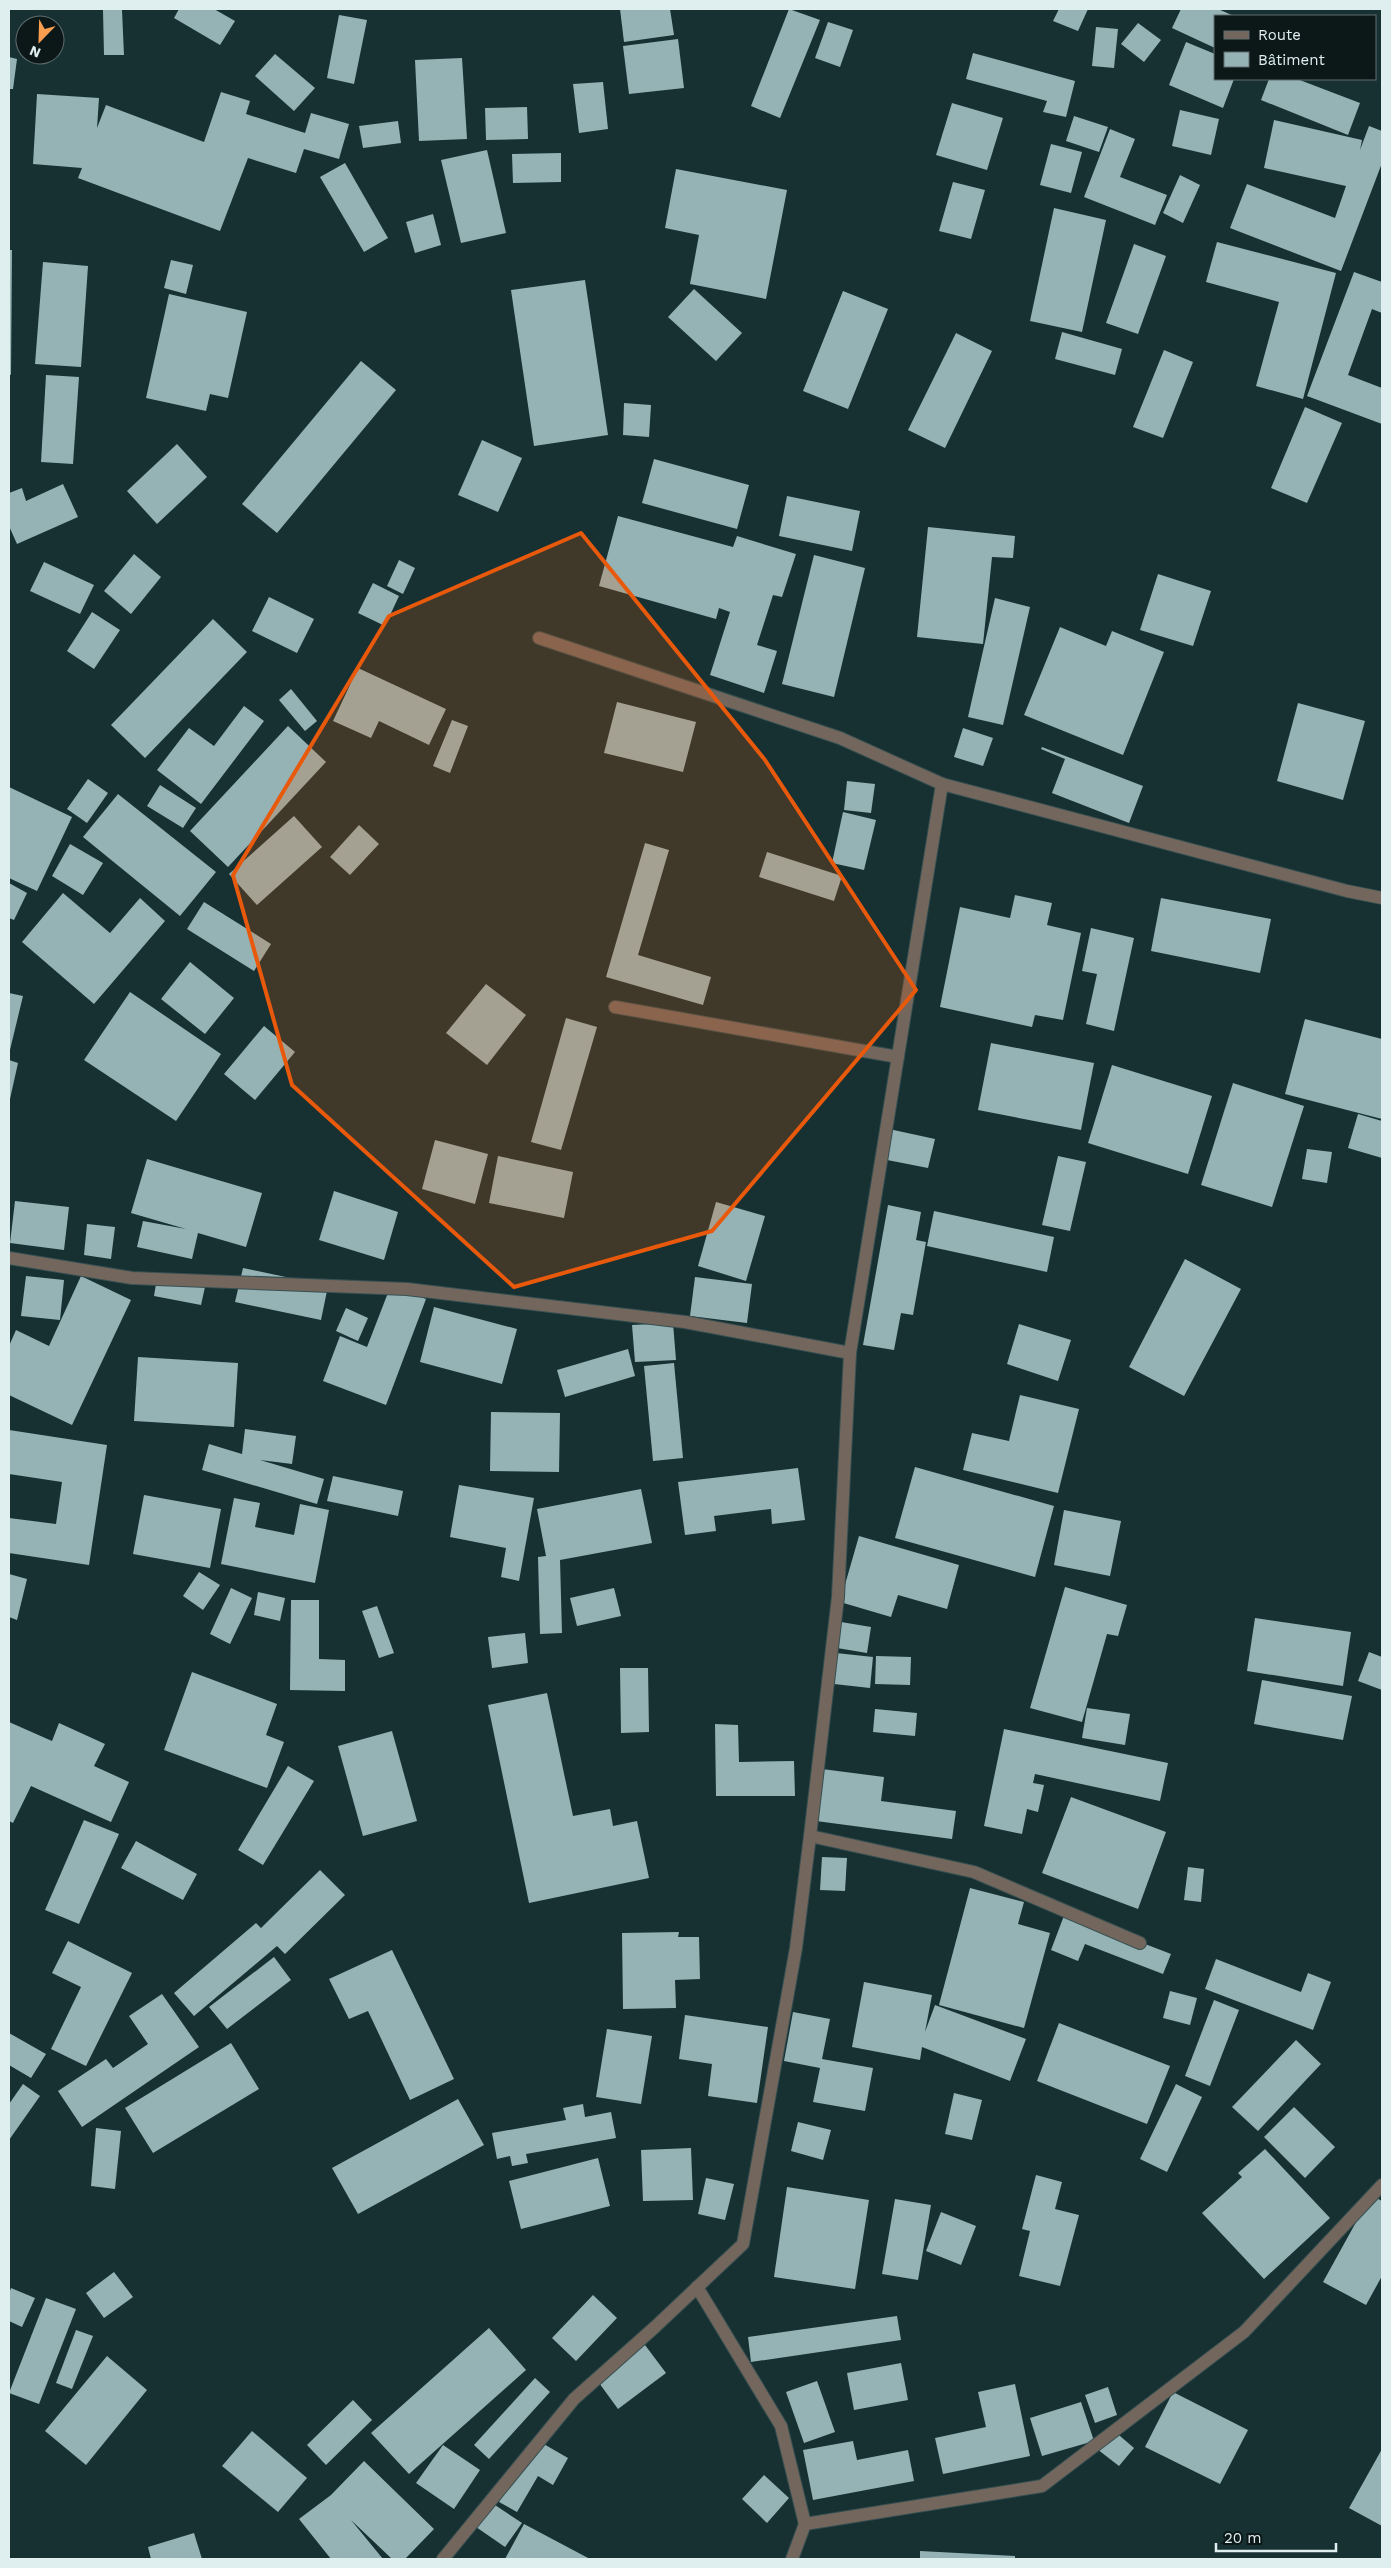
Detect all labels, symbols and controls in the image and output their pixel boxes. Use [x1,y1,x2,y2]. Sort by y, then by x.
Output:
north arrow [15,15,65,65]
legend [1214,15,1376,80]
text: Route [1258,26,1301,44]
text: N [27,43,43,61]
text: Bâtiment [1258,51,1325,69]
scale bar [1216,2520,1336,2552]
text: 20 m [1224,2529,1262,2547]

